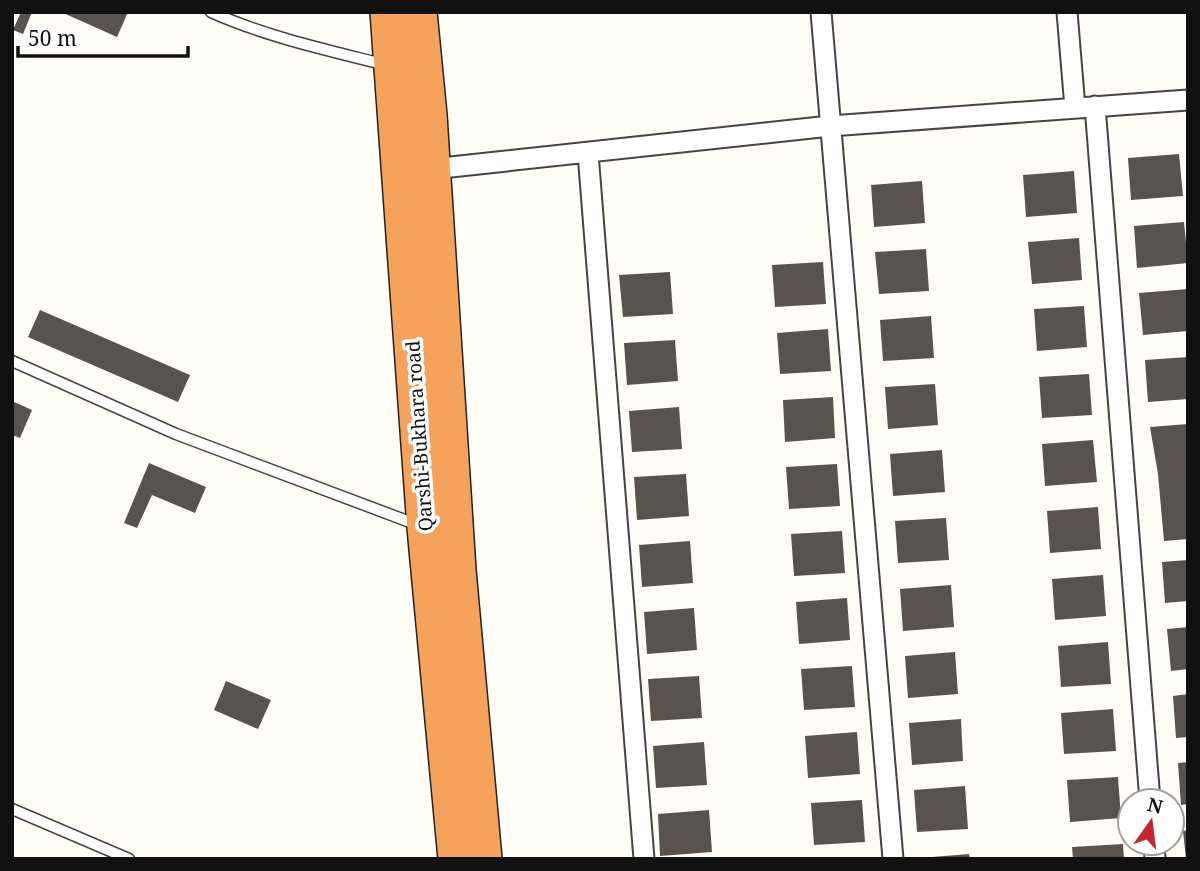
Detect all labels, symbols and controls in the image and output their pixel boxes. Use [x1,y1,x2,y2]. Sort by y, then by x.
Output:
scale bar [18,14,187,58]
text: 50 m [28,24,77,52]
street label: Qarshi-Bukhara road [399,339,439,532]
north arrow [1116,787,1186,857]
text: N [1145,791,1166,820]

